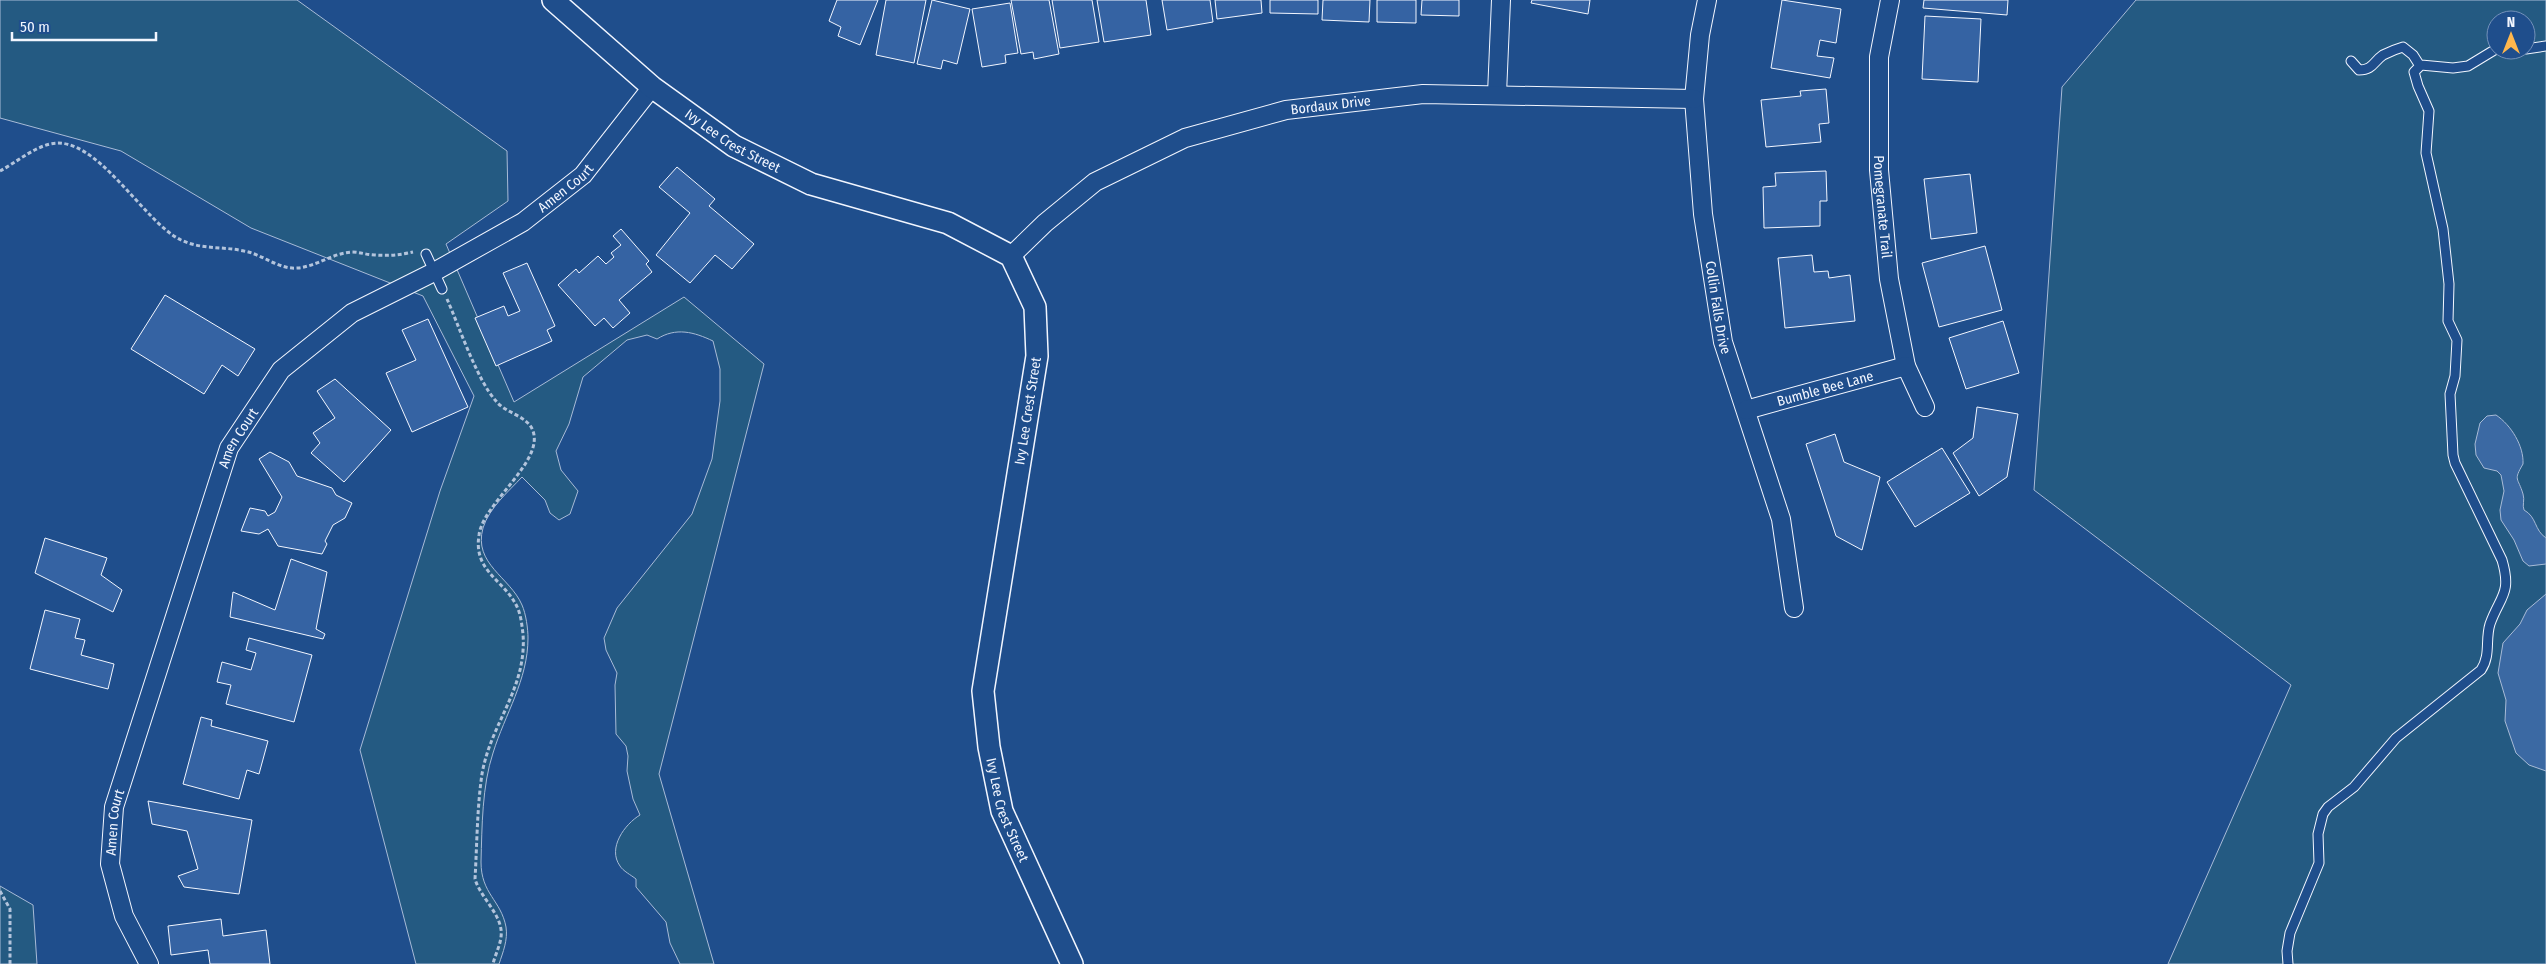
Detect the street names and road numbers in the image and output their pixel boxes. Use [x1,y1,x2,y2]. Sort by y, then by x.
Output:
street label: Bordaux Drive [1290,92,1372,118]
street label: Ivy Lee Crest Street [682,105,784,176]
street label: Pomegranate Trail [1870,155,1896,259]
street label: Amen Court [534,160,597,216]
street label: Collin Falls Drive [1702,260,1735,356]
street label: Ivy Lee Crest Street [1011,355,1045,466]
street label: Bumble Bee Lane [1775,367,1875,410]
street label: Amen Court [215,404,262,470]
street label: Ivy Lee Crest Street [983,756,1033,865]
street label: Amen Court [102,787,128,856]

